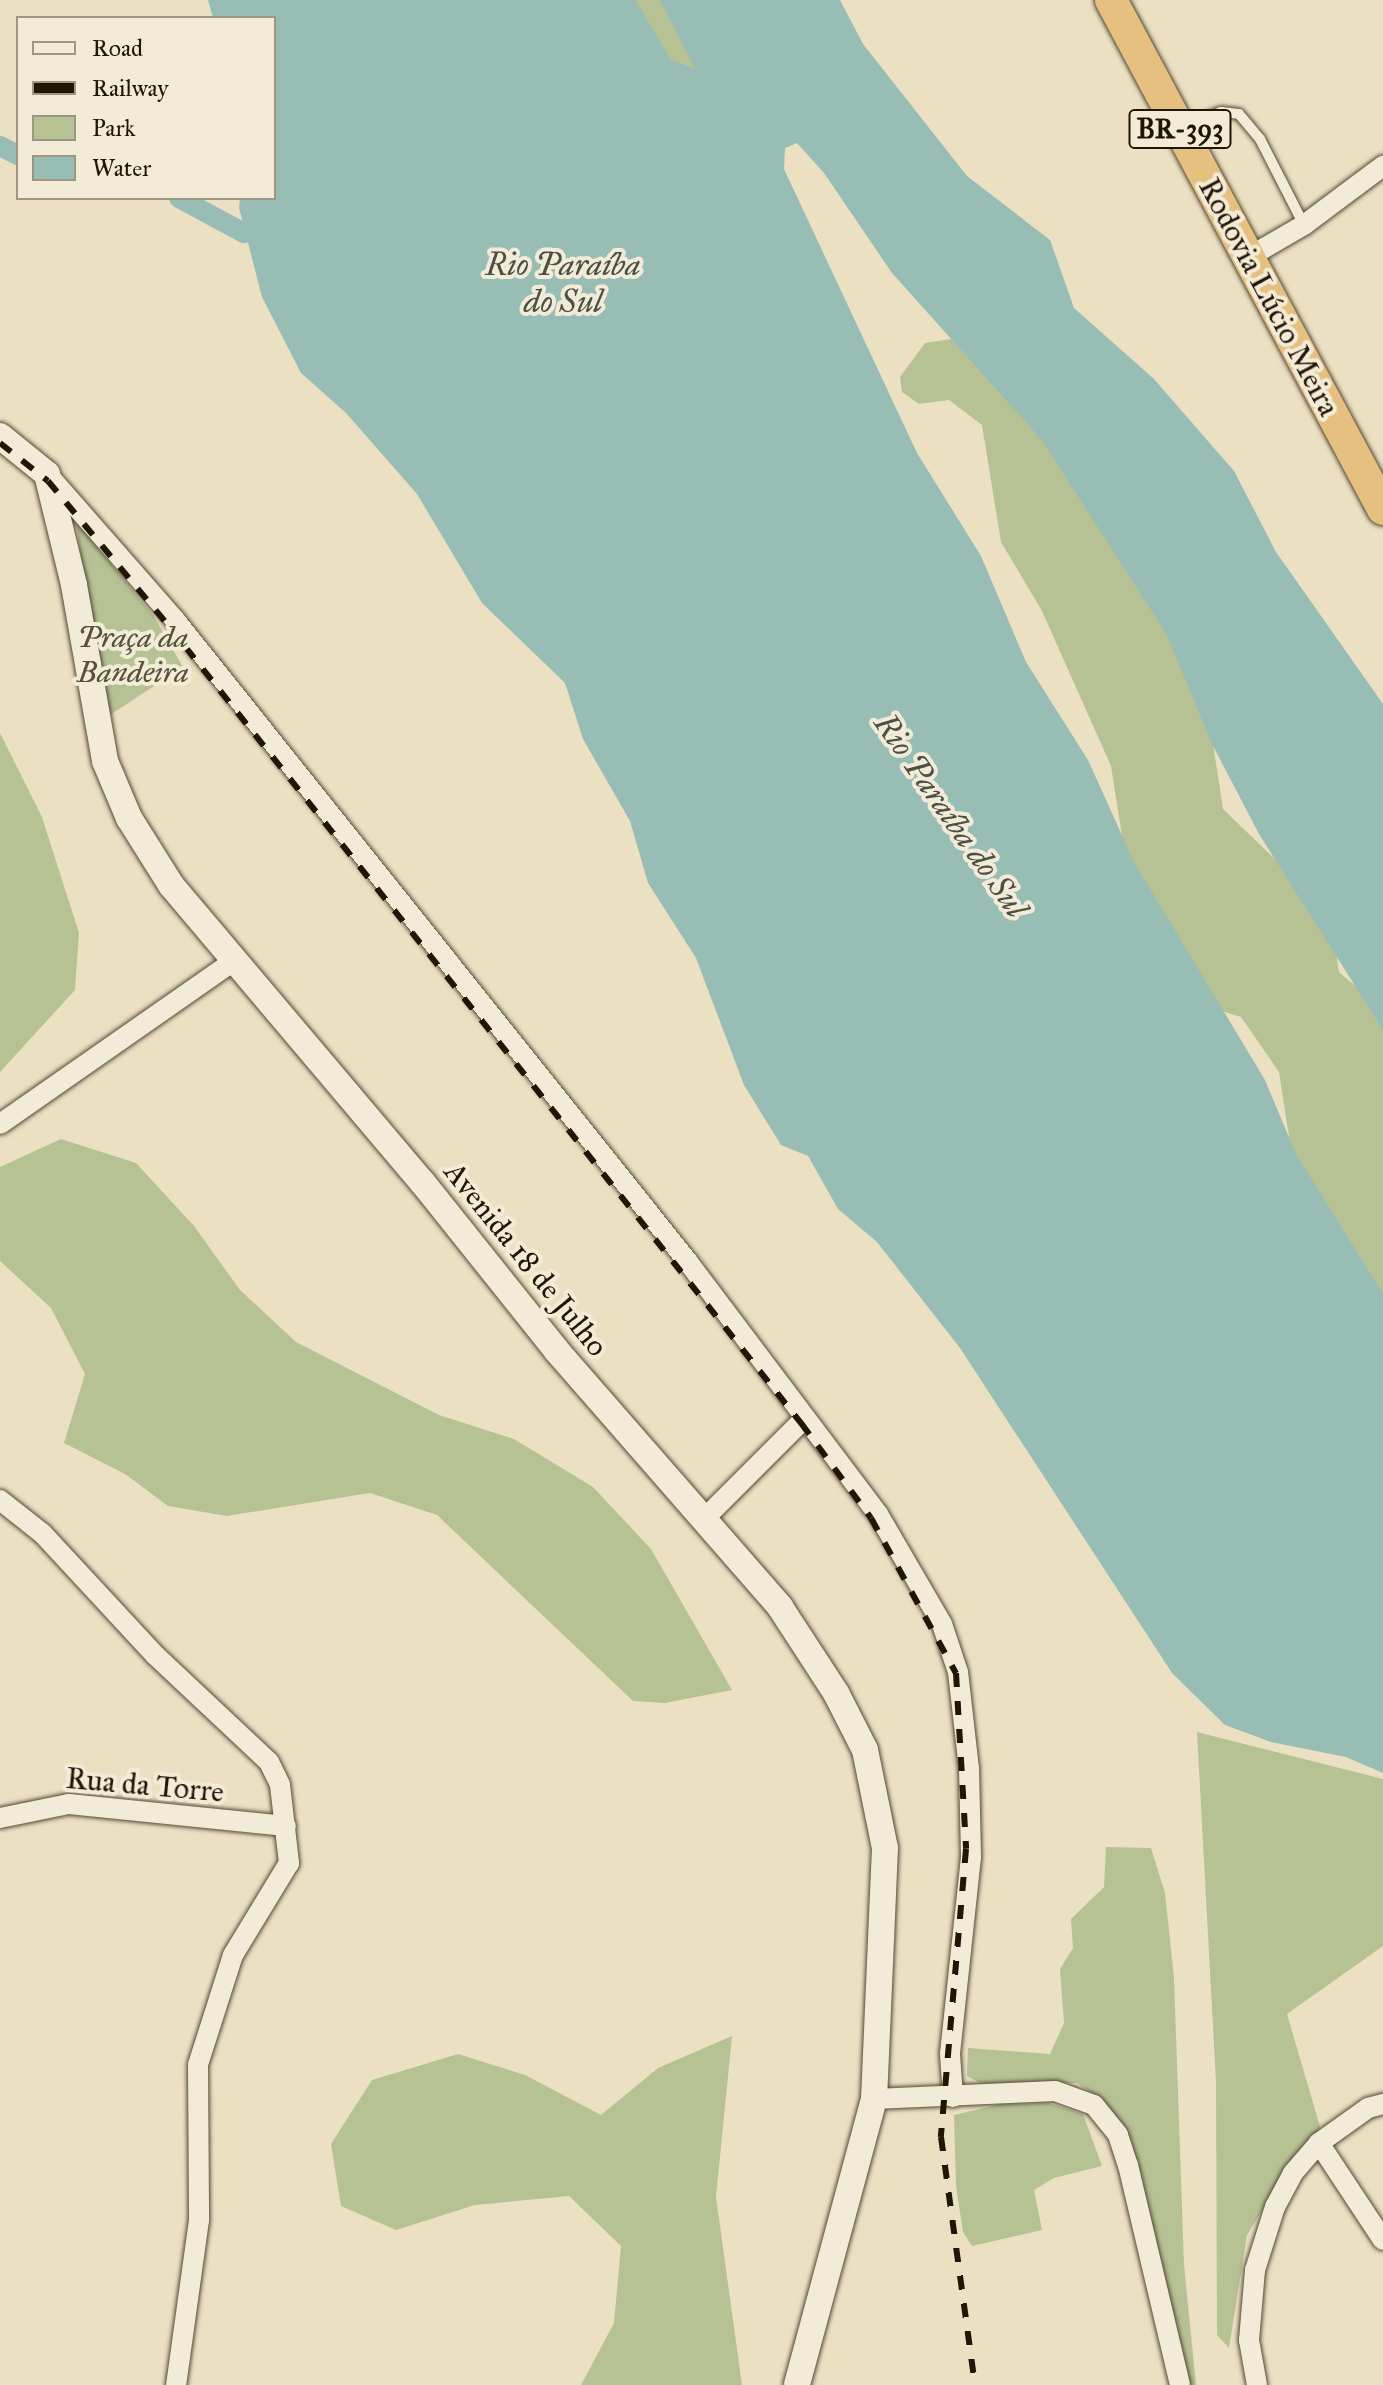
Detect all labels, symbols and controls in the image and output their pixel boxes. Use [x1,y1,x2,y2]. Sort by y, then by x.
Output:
legend [16,16,276,200]
text: Road [92,33,143,63]
text: Railway [92,73,169,103]
road number: BR-393 [1128,105,1232,153]
text: Park [92,113,135,143]
text: Water [92,153,151,183]
street label: Rodovia Lúcio Meira [1191,172,1347,422]
water label: Rio Paraíba do Sul [485,247,641,322]
park label: Praça da Bandeira [77,619,189,690]
water label: Rio Paraíba do Sul [865,706,1035,926]
street label: Avenida 18 de Julho [437,1154,615,1364]
street label: Rua da Torre [65,1760,225,1810]

